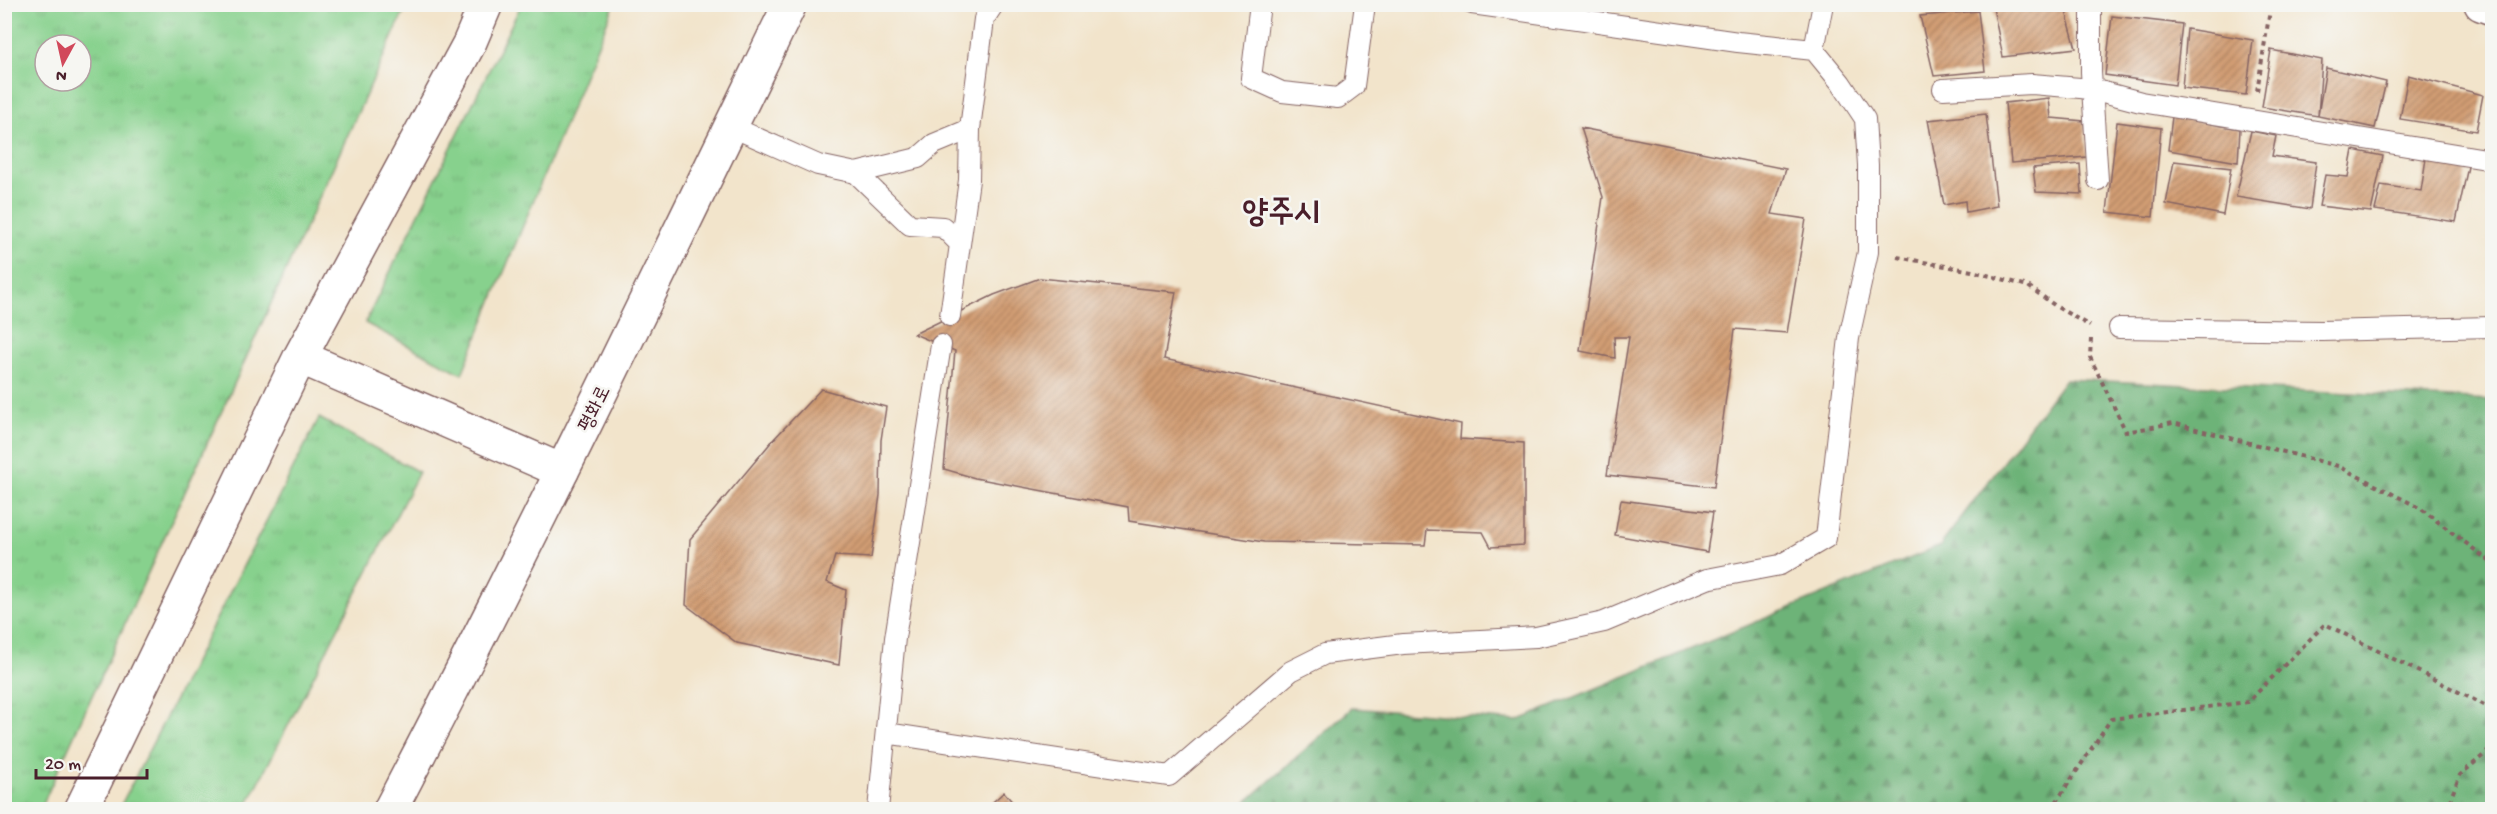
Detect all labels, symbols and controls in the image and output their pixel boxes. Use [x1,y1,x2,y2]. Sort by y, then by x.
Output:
north arrow [33,33,93,93]
text: N [54,64,68,85]
district label: 양주시 [1242,196,1320,234]
street label: 평화로 [575,383,617,436]
scale bar [36,742,147,780]
text: 20 m [45,755,81,776]

